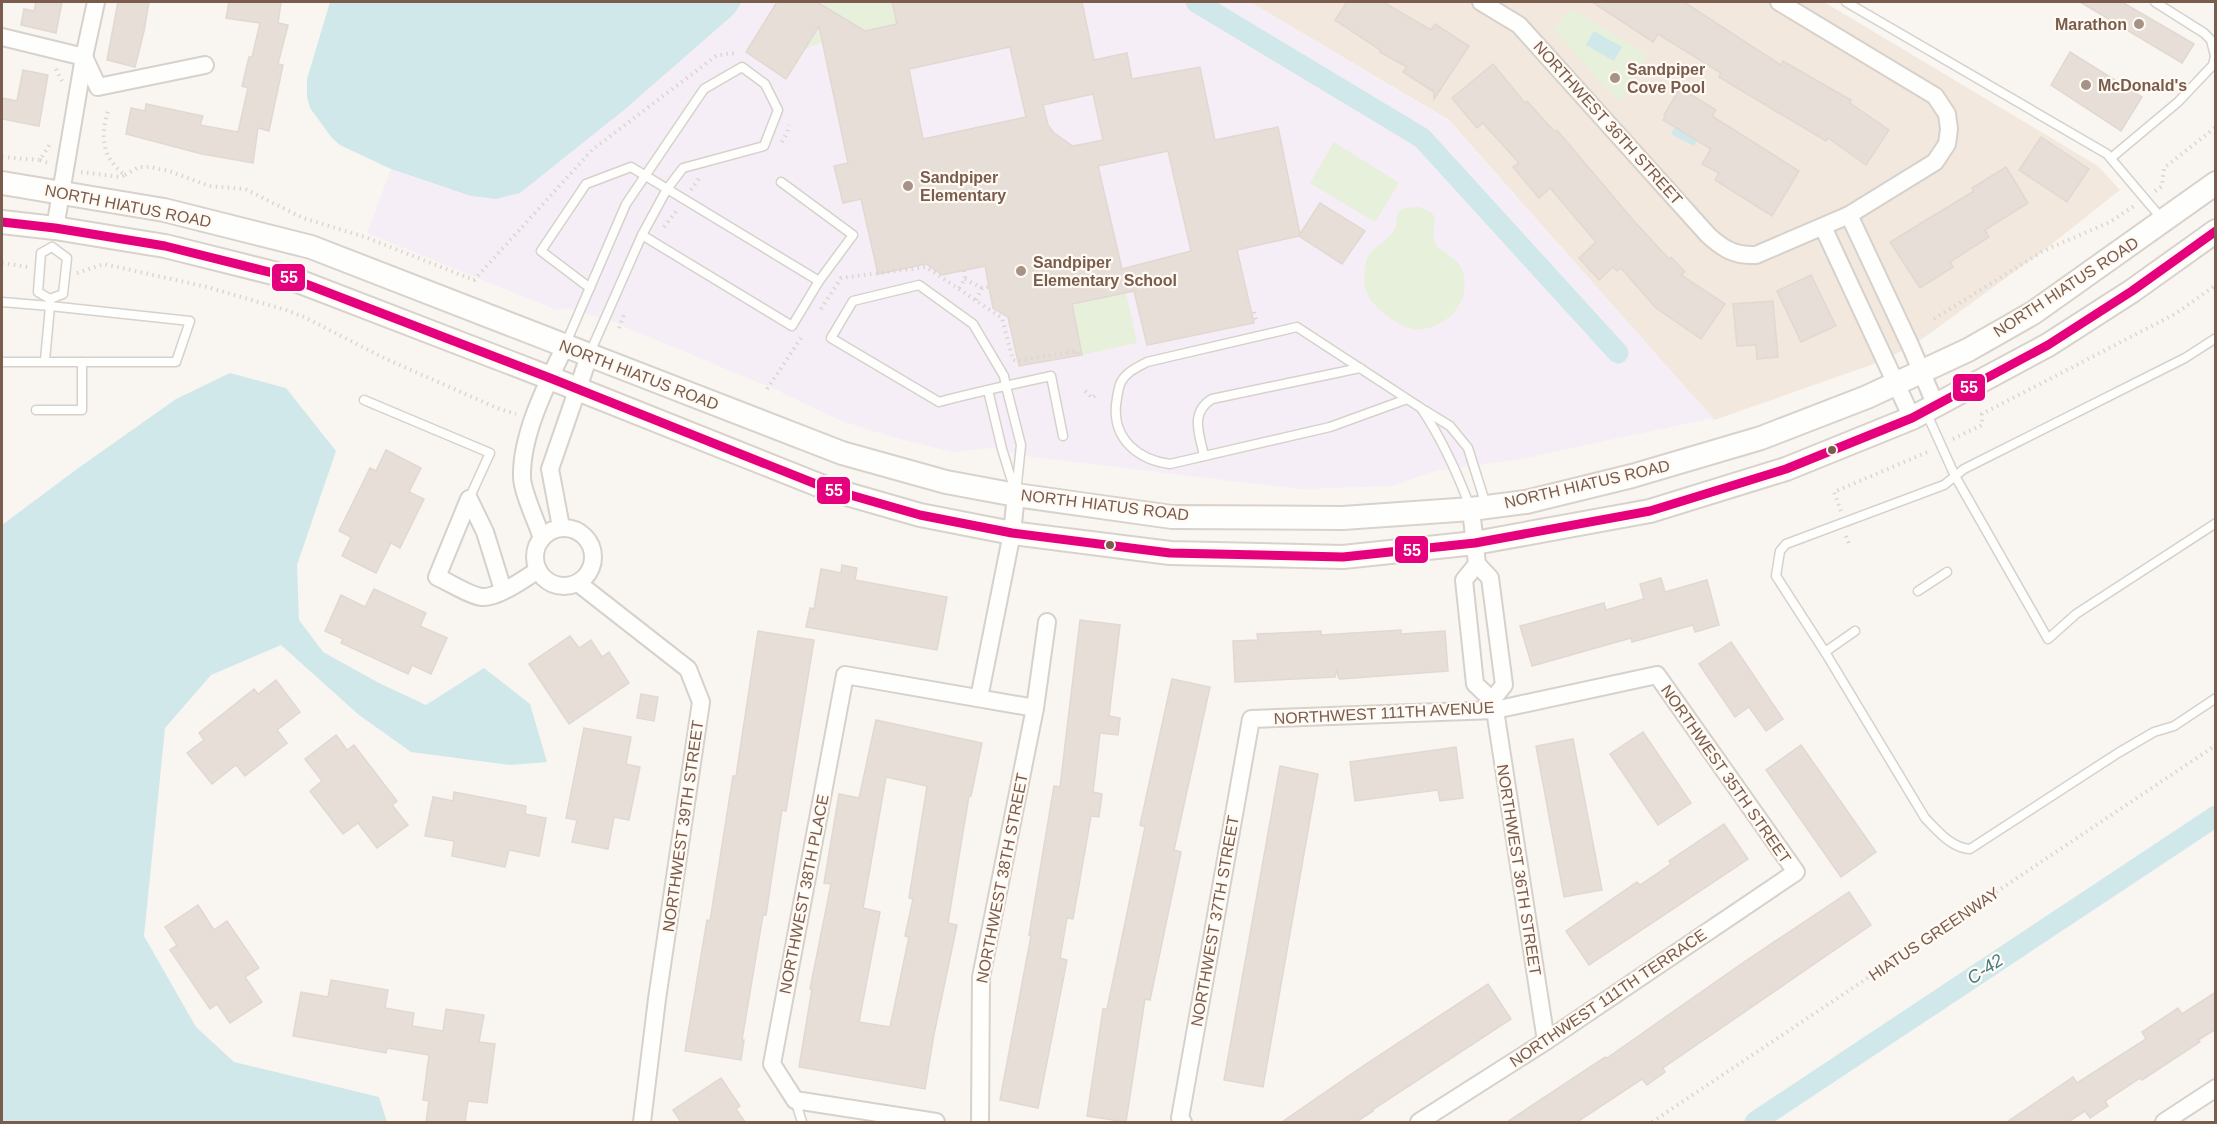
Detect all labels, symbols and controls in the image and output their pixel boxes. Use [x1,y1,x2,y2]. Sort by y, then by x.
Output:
place label: Marathon [2055,16,2127,33]
marker: Marathon [2132,17,2146,31]
street label: NORTHWEST 36TH STREET [1530,38,1686,208]
place label: Sandpiper Cove Pool [1627,61,1705,96]
marker: Sandpiper Cove Pool [1608,71,1622,85]
place label: McDonald's [2098,77,2187,94]
marker: McDonald's [2079,78,2093,92]
place label: Sandpiper Elementary [920,169,1006,204]
marker: Sandpiper Elementary [901,179,915,193]
street label: NORTH HIATUS ROAD [43,182,213,230]
street label: NORTH HIATUS ROAD [1990,234,2142,340]
place label: Sandpiper Elementary School [1033,254,1177,289]
line badge: 55 [271,263,306,292]
marker: Sandpiper Elementary School [1014,264,1028,278]
text: 55 [280,269,298,286]
street label: NORTH HIATUS ROAD [557,337,721,413]
line badge: 55 [1952,373,1986,402]
text: 55 [1960,379,1978,396]
unlabelled marker [1826,444,1838,456]
street label: NORTH HIATUS ROAD [1503,457,1671,511]
line badge: 55 [816,476,851,505]
text: 55 [825,482,843,499]
street label: NORTH HIATUS ROAD [1020,486,1190,524]
line badge: 55 [1394,535,1429,564]
unlabelled marker [1104,539,1116,551]
text: 55 [1403,542,1421,559]
street label: NORTHWEST 35TH STREET [1658,682,1794,867]
street label: NORTHWEST 111TH AVENUE [1273,699,1495,727]
street label: NORTHWEST 39TH STREET [660,719,706,933]
street label: NORTHWEST 36TH STREET [1494,763,1544,977]
street label: NORTHWEST 38TH STREET [973,771,1031,984]
street label: NORTHWEST 38TH PLACE [776,793,832,995]
street label: NORTHWEST 37TH STREET [1188,814,1242,1028]
street label: HIATUS GREENWAY [1866,884,2003,984]
street label: NORTHWEST 111TH TERRACE [1507,926,1709,1070]
water label: C-42 [1963,950,2007,988]

